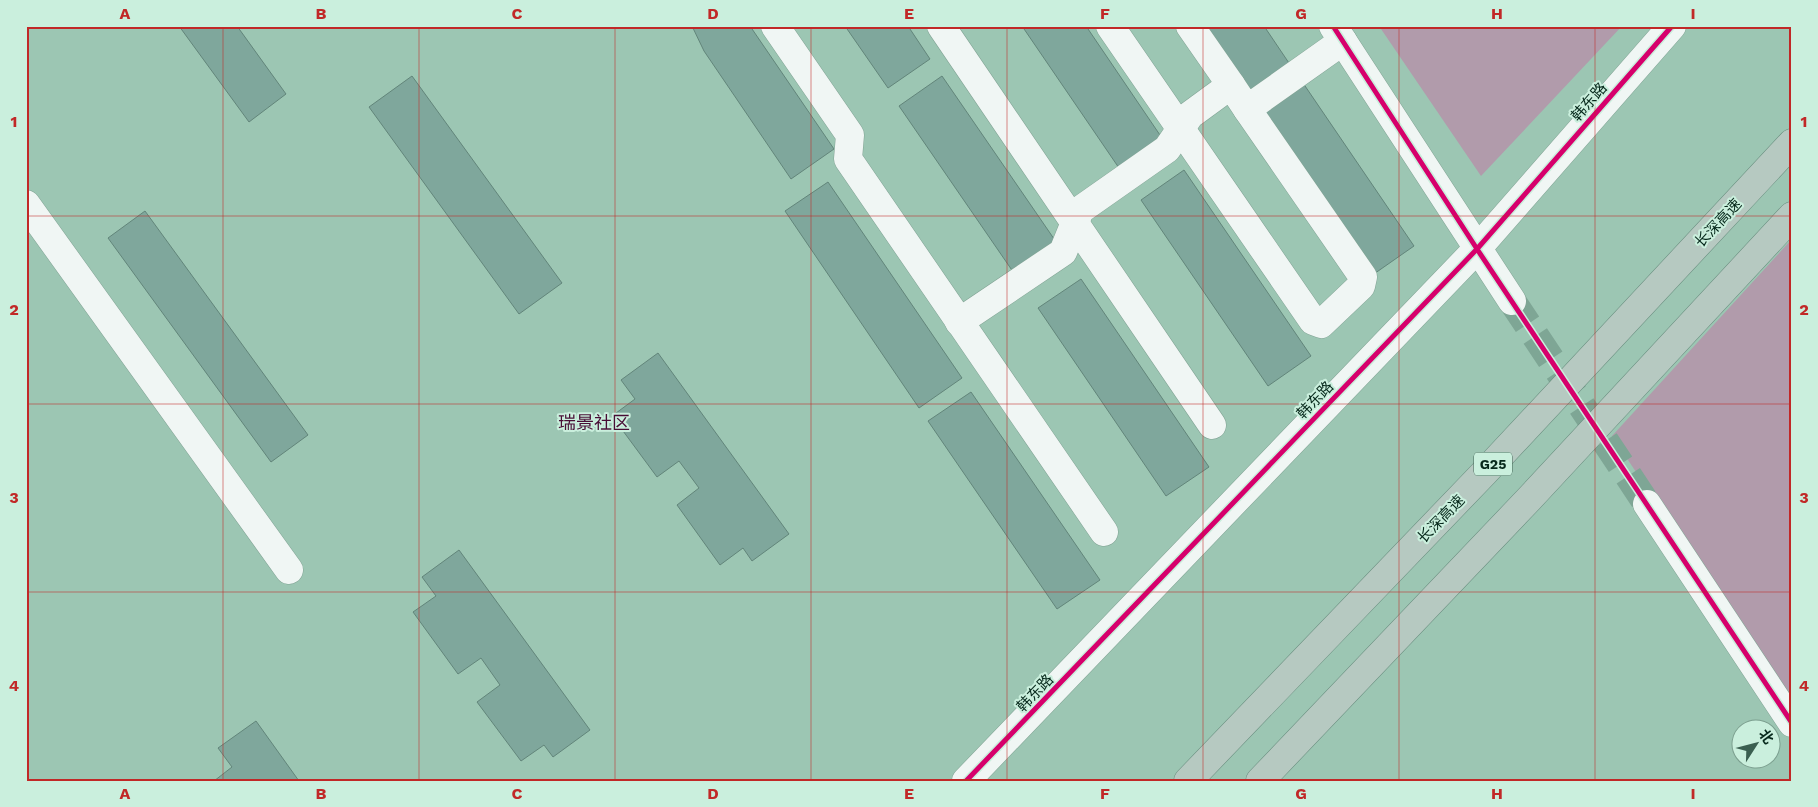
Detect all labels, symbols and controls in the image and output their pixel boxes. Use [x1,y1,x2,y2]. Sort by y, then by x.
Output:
text: A [120,4,131,23]
text: B [316,4,327,23]
text: C [512,4,523,23]
text: D [707,4,719,23]
text: E [904,4,914,23]
text: F [1100,4,1110,23]
text: G [1295,4,1307,23]
text: H [1491,4,1503,23]
text: I [1690,4,1696,23]
street label: 韩东路 [1567,79,1611,125]
text: 1 [11,112,17,131]
text: 1 [1801,112,1807,131]
street label: 长深高速 [1691,195,1745,251]
text: 2 [9,300,19,319]
text: 2 [1799,300,1809,319]
street label: 韩东路 [1293,378,1337,422]
district label: 瑞景社区 [558,412,630,433]
road number: G25 [1474,452,1512,476]
text: 3 [9,488,19,507]
text: 3 [1799,488,1809,507]
street label: 长深高速 [1414,491,1468,547]
street label: 韩东路 [1013,671,1057,715]
text: 4 [9,676,19,695]
text: 4 [1799,676,1809,695]
north arrow [1730,720,1780,770]
text: 北 [1756,726,1777,747]
text: A [120,784,131,803]
text: B [316,784,327,803]
text: C [512,784,523,803]
text: D [707,784,719,803]
text: E [904,784,914,803]
text: F [1100,784,1110,803]
text: G [1295,784,1307,803]
text: H [1491,784,1503,803]
text: I [1690,784,1696,803]

